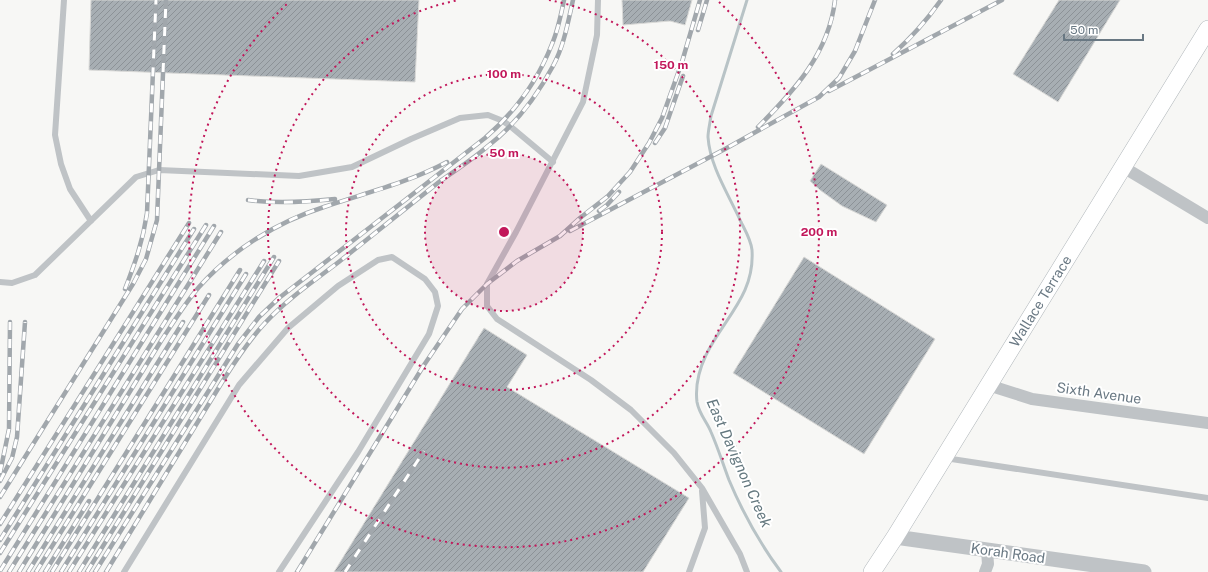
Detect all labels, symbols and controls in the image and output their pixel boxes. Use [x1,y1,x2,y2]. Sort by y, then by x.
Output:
scale bar [1064,16,1143,42]
text: 50 m [1070,23,1098,37]
text: 150 m [654,58,688,72]
text: 100 m [487,67,521,81]
text: 50 m [489,146,519,160]
centre of rings [497,225,511,239]
text: 200 m [801,225,837,239]
street label: Wallace Terrace [1006,252,1075,350]
street label: Sixth Avenue [1056,379,1142,407]
water label: East Davignon Creek [703,396,776,531]
street label: Korah Road [970,540,1046,566]

